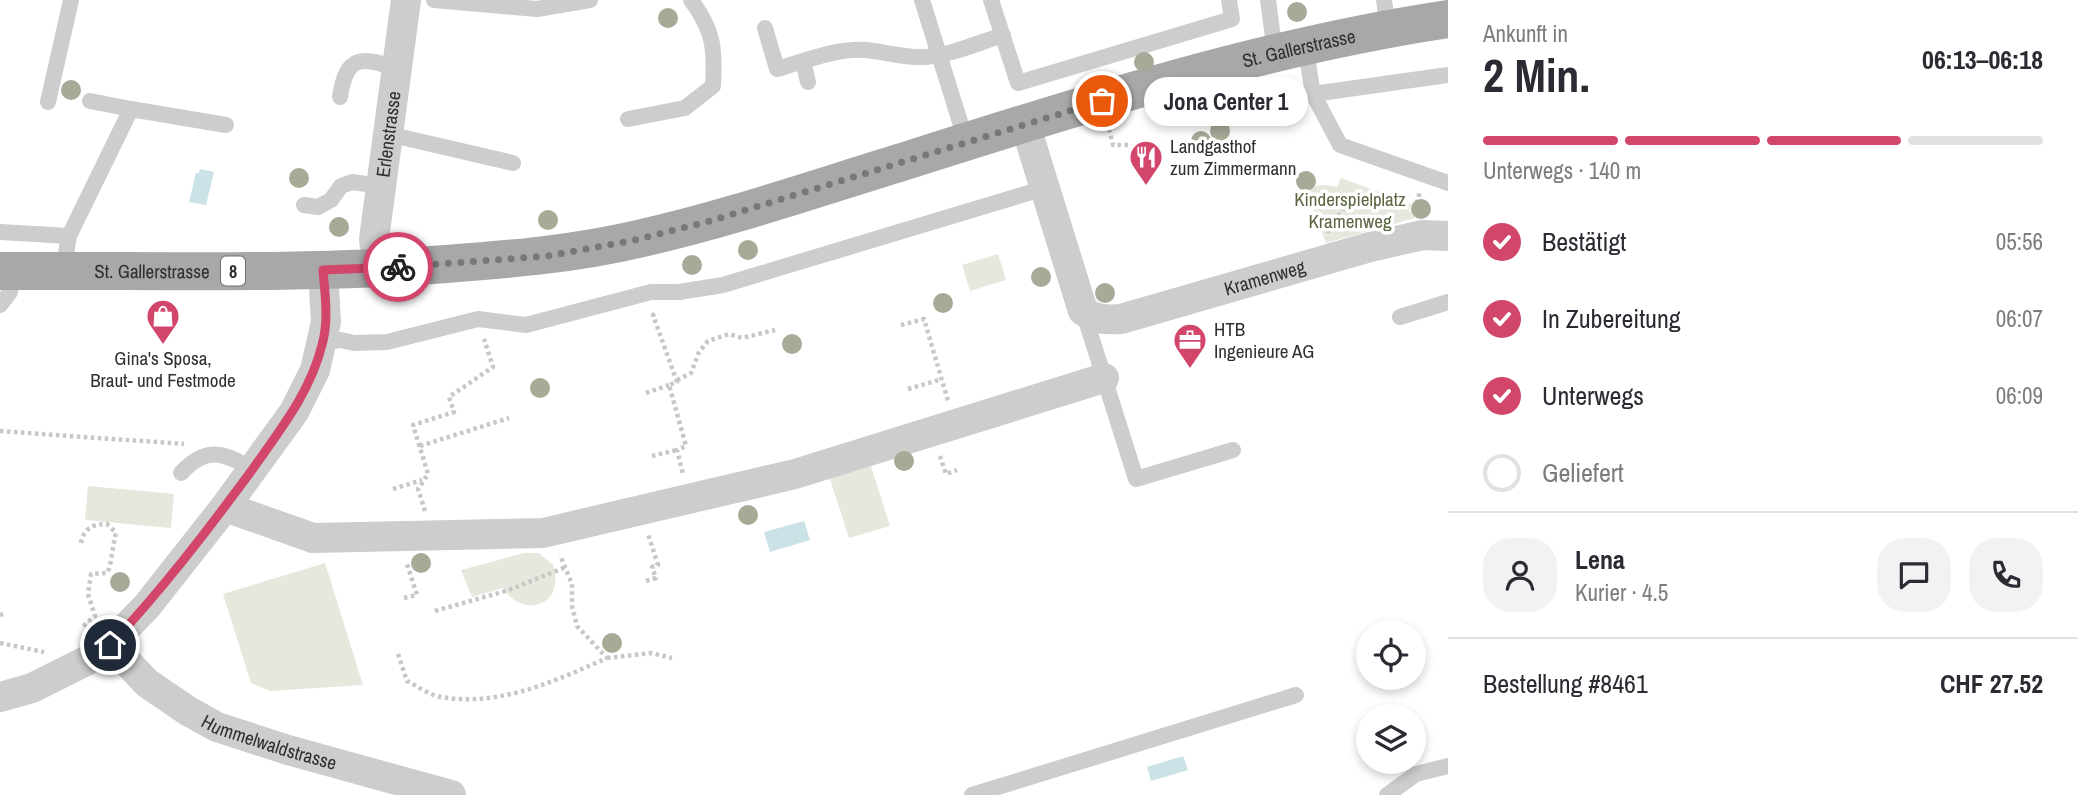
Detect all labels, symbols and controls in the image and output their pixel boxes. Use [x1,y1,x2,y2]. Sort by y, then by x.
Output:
text: Ankunft in [1483,18,1568,49]
street label: St. Gallerstrasse [1239,23,1358,74]
text: 06:13–06:18 [1922,42,2043,77]
text: 2 Min. [1483,44,1590,106]
pin [1072,71,1132,131]
callout: Jona Center 1 [1144,76,1308,126]
icon: bag [1083,82,1121,120]
text: Jona Center 1 [1164,86,1288,117]
street label: Erlenstrasse [369,89,407,179]
place label: Landgasthof zum Zimmermann [1170,133,1296,181]
restaurant icon: Landgasthof zum Zimmermann [1127,138,1165,187]
text: Unterwegs · 140 m [1483,155,1641,186]
park label: Kinderspielplatz Kramenweg [1294,186,1406,234]
icon: check [1483,223,1521,261]
text: Bestätigt [1542,224,1626,259]
text: 05:56 [1996,226,2043,257]
courier [363,232,433,302]
icon: bike [379,248,417,286]
street label: Kramenweg [1221,253,1308,302]
road number: 8 [221,256,245,286]
street label: St. Gallerstrasse [94,258,210,284]
shop icon: Gina's Sposa, Braut- und Festmode [144,297,182,346]
icon: check [1483,300,1521,338]
text: In Zubereitung [1542,301,1681,336]
text: 06:07 [1996,303,2043,334]
place label: HTB Ingenieure AG [1214,316,1315,364]
office icon: HTB Ingenieure AG [1171,321,1209,370]
place label: Gina's Sposa, Braut- und Festmode [90,345,236,393]
icon: check [1483,377,1521,415]
text: Unterwegs [1542,378,1644,413]
text: 06:09 [1996,380,2043,411]
text: Geliefert [1542,455,1624,490]
button: person [1483,538,1557,612]
button: chat [1877,538,1951,612]
button: phone [1969,538,2043,612]
text: Lena [1575,542,1625,577]
text: Kurier · 4.5 [1575,577,1668,608]
pin [80,615,140,675]
map controls [1356,620,1426,774]
button: locate [1356,620,1426,690]
icon: home [91,626,129,664]
text: Bestellung #8461 [1483,666,1648,701]
text: CHF 27.52 [1940,666,2043,701]
button: layers [1356,704,1426,774]
street label: Hummelwaldstrasse [197,708,340,776]

